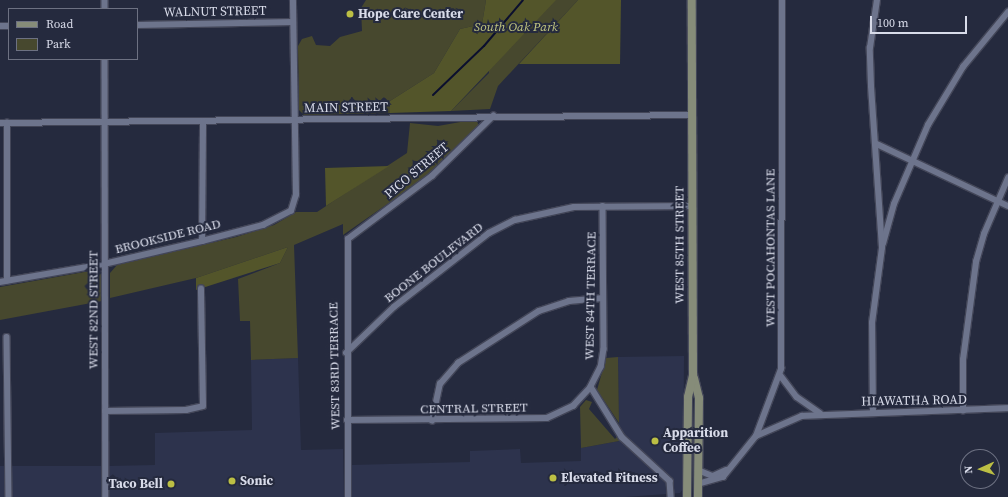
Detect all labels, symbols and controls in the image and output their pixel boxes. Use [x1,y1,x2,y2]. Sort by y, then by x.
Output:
street label: WALNUT STREET [163,3,267,21]
place label: Hope Care Center [358,6,463,22]
legend [8,8,138,60]
scale bar [872,8,969,34]
marker: Hope Care Center [345,9,355,19]
text: 100 m [877,15,909,31]
text: Road [46,16,73,32]
park label: South Oak Park [474,19,558,35]
text: Park [46,36,71,52]
street label: MAIN STREET [304,99,388,117]
street label: PICO STREET [382,140,452,202]
street label: WEST POCAHONTAS LANE [763,169,779,327]
street label: WEST 85TH STREET [672,186,688,304]
street label: BROOKSIDE ROAD [113,216,223,258]
street label: BOONE BOULEVARD [381,220,487,306]
street label: WEST 84TH TERRACE [582,231,600,361]
street label: WEST 82ND STREET [86,251,102,369]
street label: WEST 83RD TERRACE [326,302,344,430]
street label: HIAWATHA ROAD [861,392,967,410]
street label: CENTRAL STREET [420,400,528,418]
place label: Apparition Coffee [663,426,728,457]
marker: Apparition Coffee [650,436,660,446]
north arrow [960,449,1000,489]
text: N [961,465,976,474]
place label: Elevated Fitness [561,470,658,486]
place label: Sonic [240,473,273,489]
marker: Elevated Fitness [548,473,558,483]
place label: Taco Bell [108,476,163,492]
marker: Sonic [227,476,237,486]
marker: Taco Bell [166,479,176,489]

